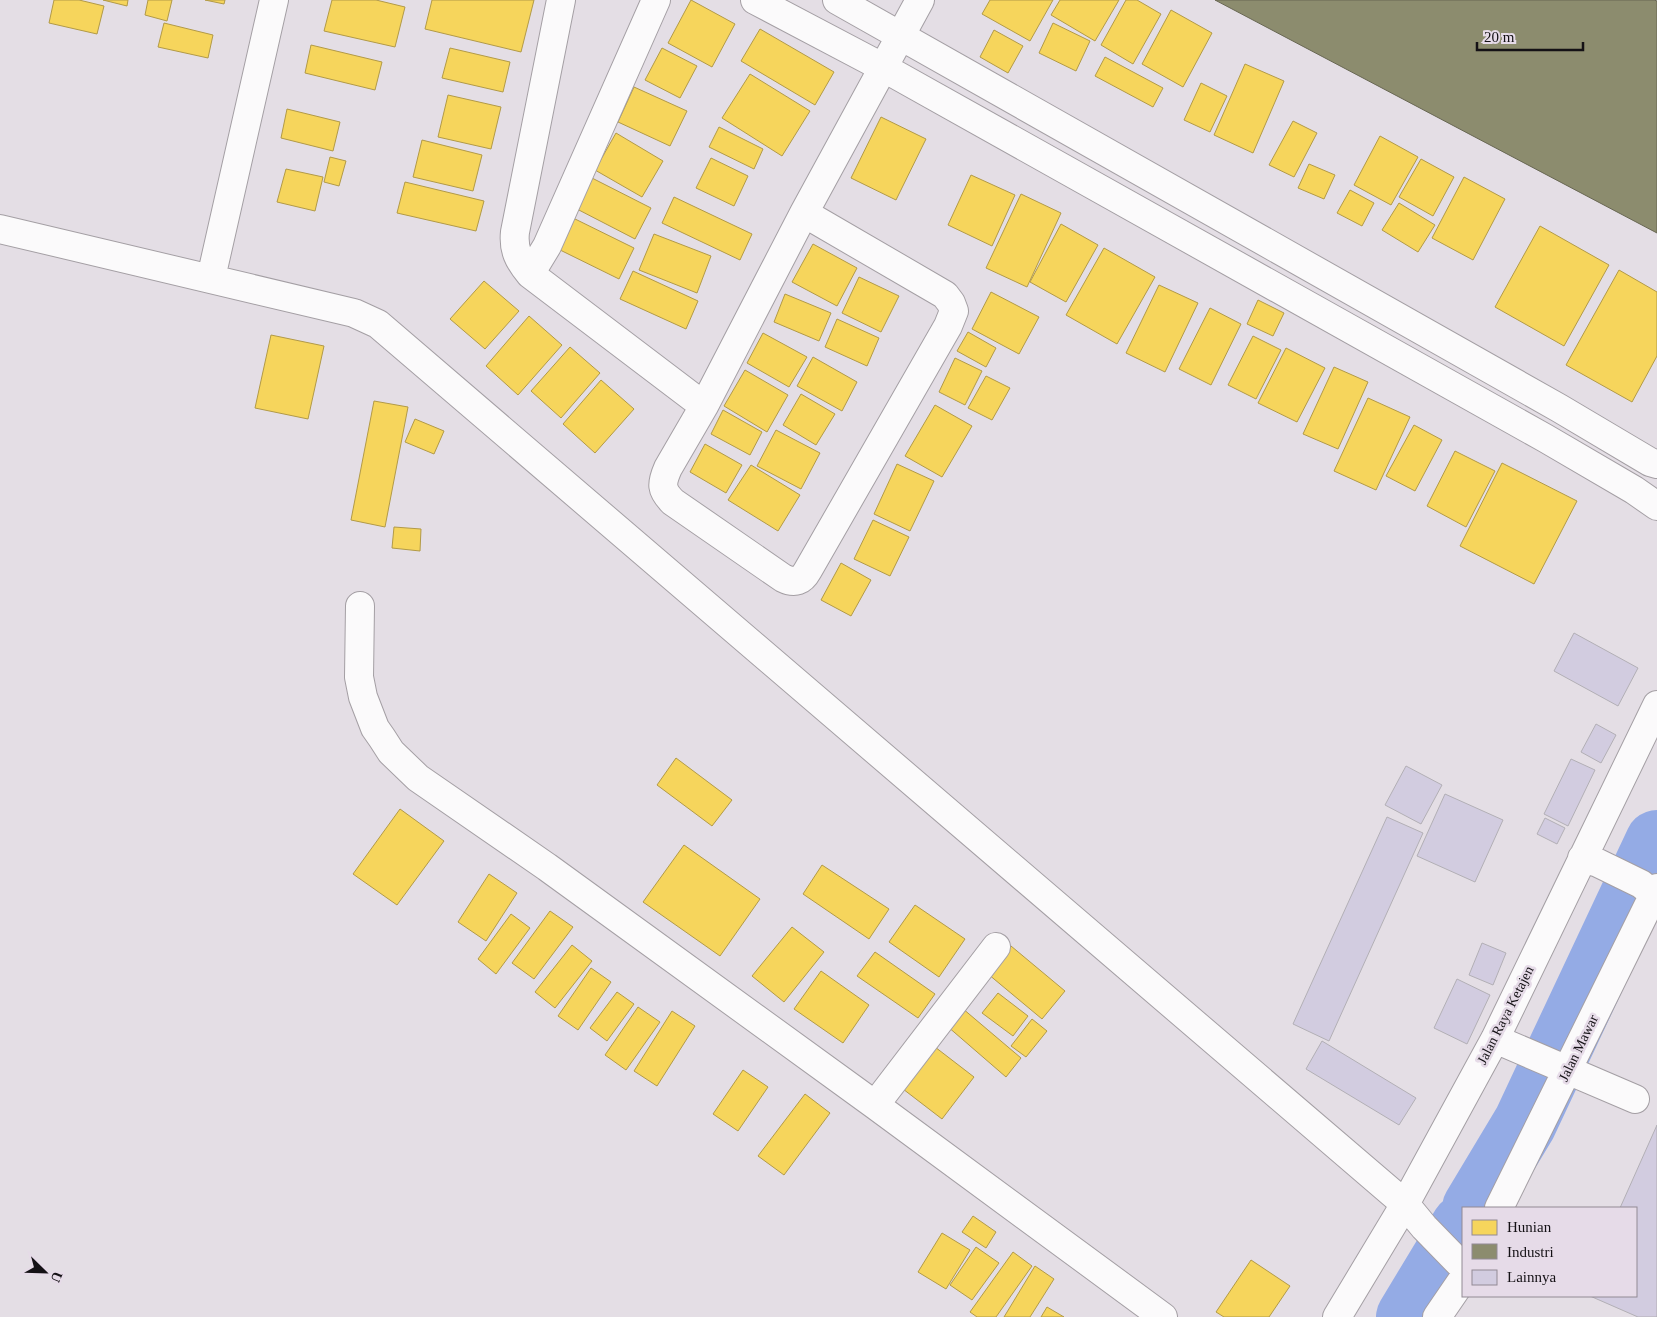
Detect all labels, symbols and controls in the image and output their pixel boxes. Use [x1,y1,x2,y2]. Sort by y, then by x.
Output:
scale bar [1477,20,1583,52]
text: 20 m [1484,29,1515,45]
street label: Jalan Raya Ketajen [1474,964,1537,1067]
street label: Jalan Mawar [1556,1012,1601,1084]
legend [1462,1207,1637,1297]
text: Hunian [1507,1219,1552,1235]
text: Industri [1507,1244,1554,1260]
north arrow [20,1247,70,1297]
text: U [48,1269,65,1284]
text: Lainnya [1507,1269,1556,1285]

